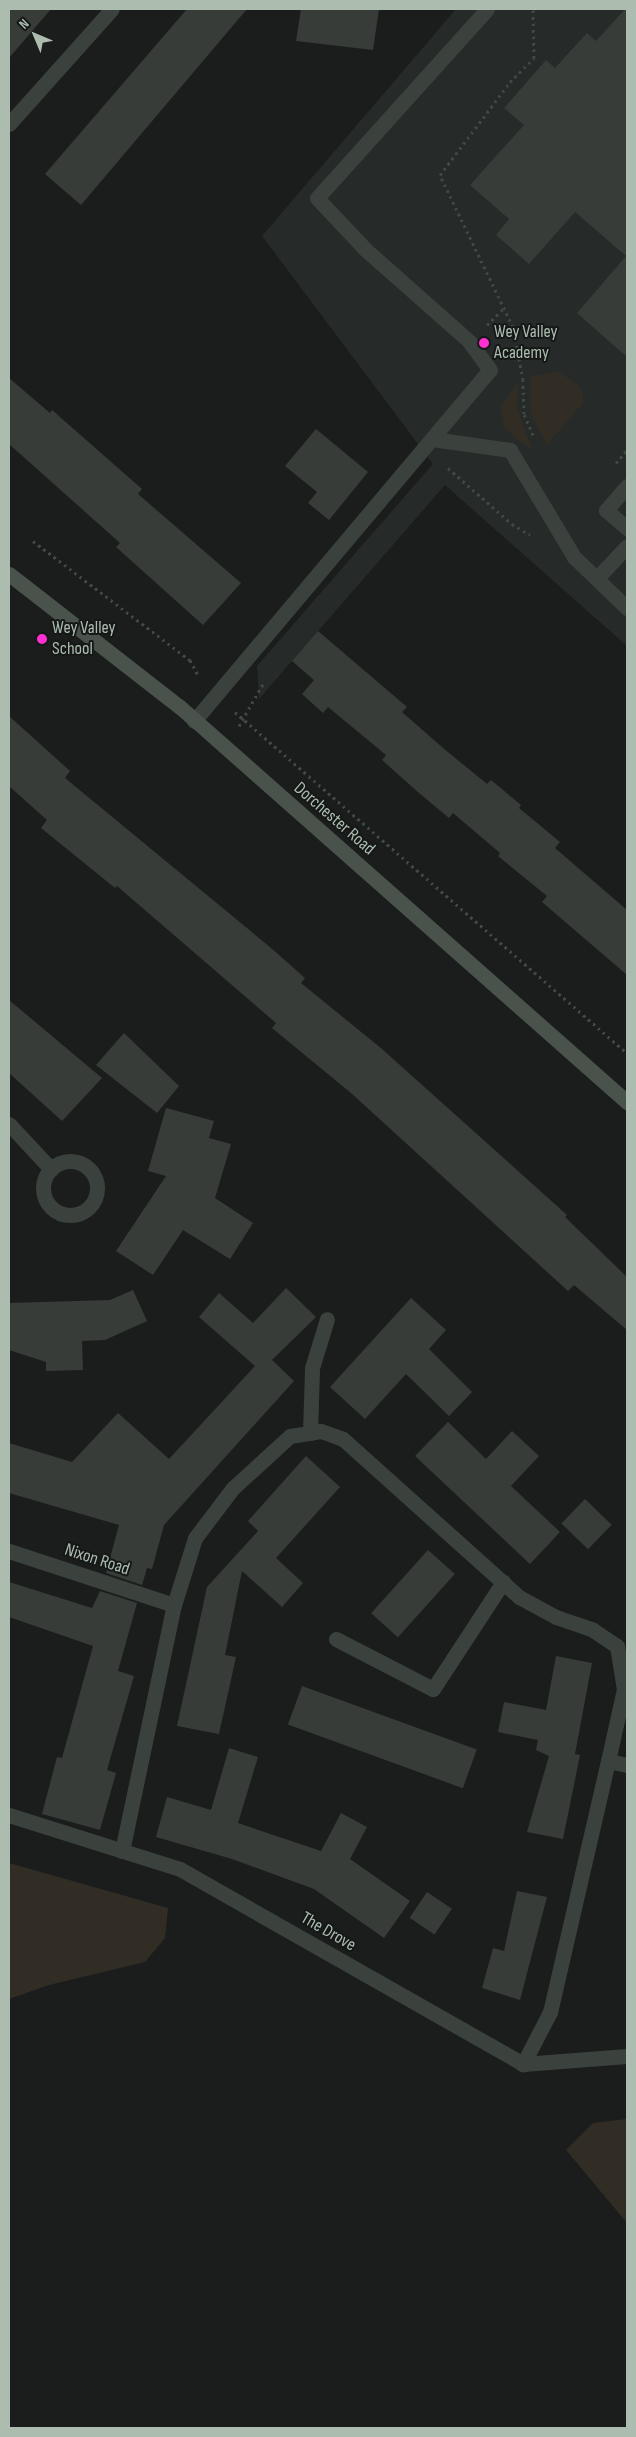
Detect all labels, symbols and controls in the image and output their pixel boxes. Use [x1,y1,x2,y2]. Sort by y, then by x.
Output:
north arrow [10,10,60,60]
text: N [15,15,33,33]
place label: Wey Valley Academy [494,322,558,364]
marker: Wey Valley Academy [478,337,490,349]
place label: Wey Valley School [52,618,116,660]
marker: Wey Valley School [36,633,48,645]
street label: Dorchester Road [289,778,379,860]
street label: Nixon Road [62,1539,132,1581]
street label: The Drove [297,1908,359,1956]

